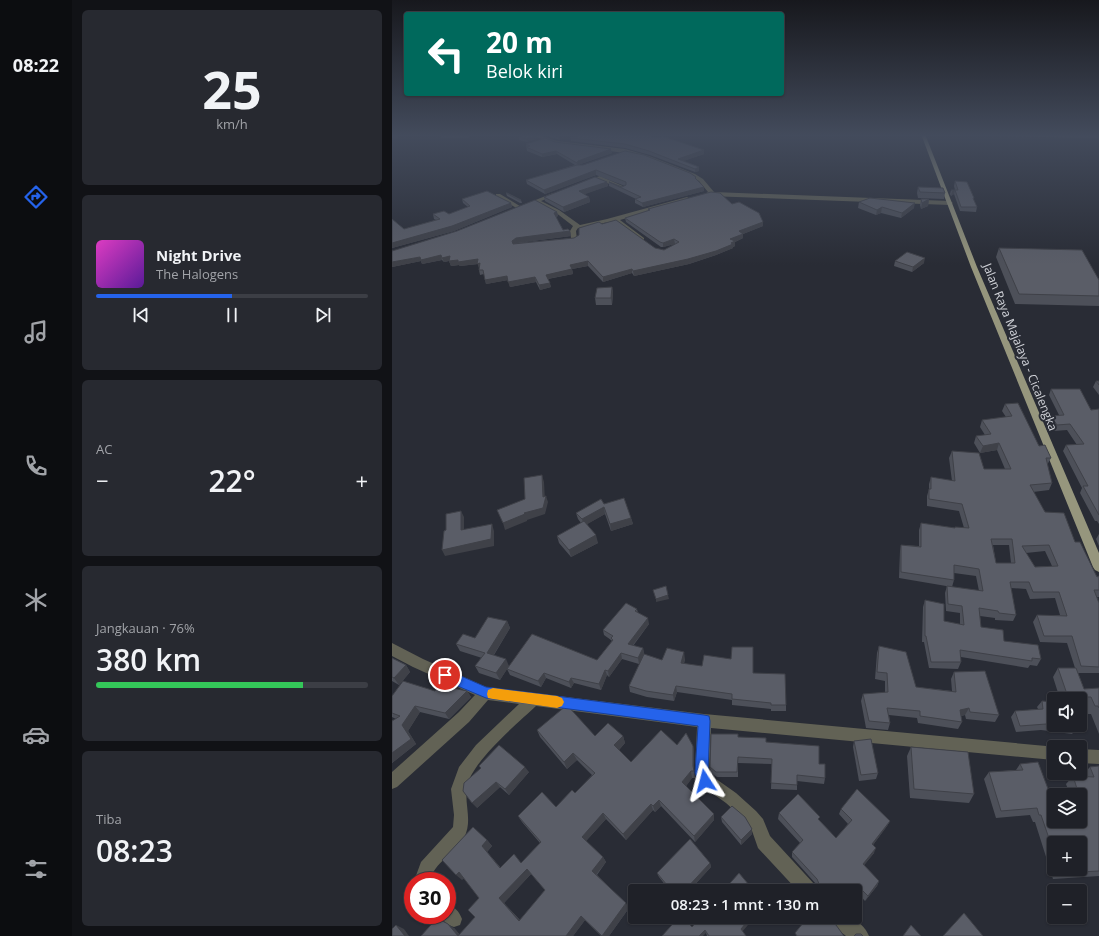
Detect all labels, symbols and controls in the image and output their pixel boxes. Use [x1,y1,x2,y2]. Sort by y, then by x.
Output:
text: 20 m [486,23,553,61]
icon: left [420,28,472,80]
text: 08:22 [13,53,59,77]
text: 25 [202,53,262,124]
text: Belok kiri [486,59,563,83]
text: km/h [216,115,248,133]
icon: directions [22,183,50,211]
text: Night Drive [156,245,241,265]
street label: Jalan Raya Majalaya - Cicalengka [979,260,1062,433]
text: The Halogens [156,265,238,283]
icon: previous [130,304,152,326]
icon: pause [221,304,243,326]
icon: next [312,304,334,326]
icon: music [22,318,50,346]
text: AC [96,440,112,458]
icon: phone [22,452,50,480]
text: 22° [208,460,256,501]
text: − [96,465,109,495]
text: + [355,465,368,495]
icon: climate [22,586,50,614]
text: Jangkauan · 76% [96,619,195,637]
text: 380 km [96,639,201,680]
pin [428,658,462,692]
icon: arrive [434,664,456,686]
map controls [1047,692,1087,924]
button: sound [1047,692,1087,732]
icon: car [22,721,50,749]
button: search [1047,740,1087,780]
position arrow [684,760,726,802]
button: layers [1047,788,1087,828]
text: Tiba [96,810,122,828]
text: 08:23 [96,830,173,871]
button: + [1047,836,1087,876]
icon: filters [22,855,50,883]
speed limit sign: 30 [404,872,456,924]
button: − [1047,884,1087,924]
text: 08:23 · 1 mnt · 130 m [671,894,819,914]

